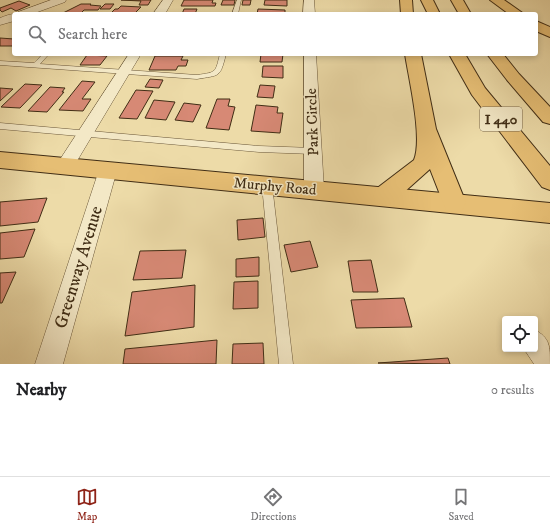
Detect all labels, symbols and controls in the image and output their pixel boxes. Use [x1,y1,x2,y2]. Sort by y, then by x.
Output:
search box [12,12,538,56]
icon: search [26,23,48,45]
text: Search here [58,25,127,44]
street label: Park Circle [302,88,323,156]
road number: I 440 [480,107,522,131]
street label: Murphy Road [233,173,318,200]
street label: Greenway Avenue [50,203,108,331]
map controls [502,316,538,352]
button: locate [502,316,538,352]
text: Nearby [16,379,66,401]
text: 0 results [491,382,534,398]
tab: Map [76,486,98,524]
tab: Directions [251,486,296,524]
tab: Saved [449,486,474,524]

